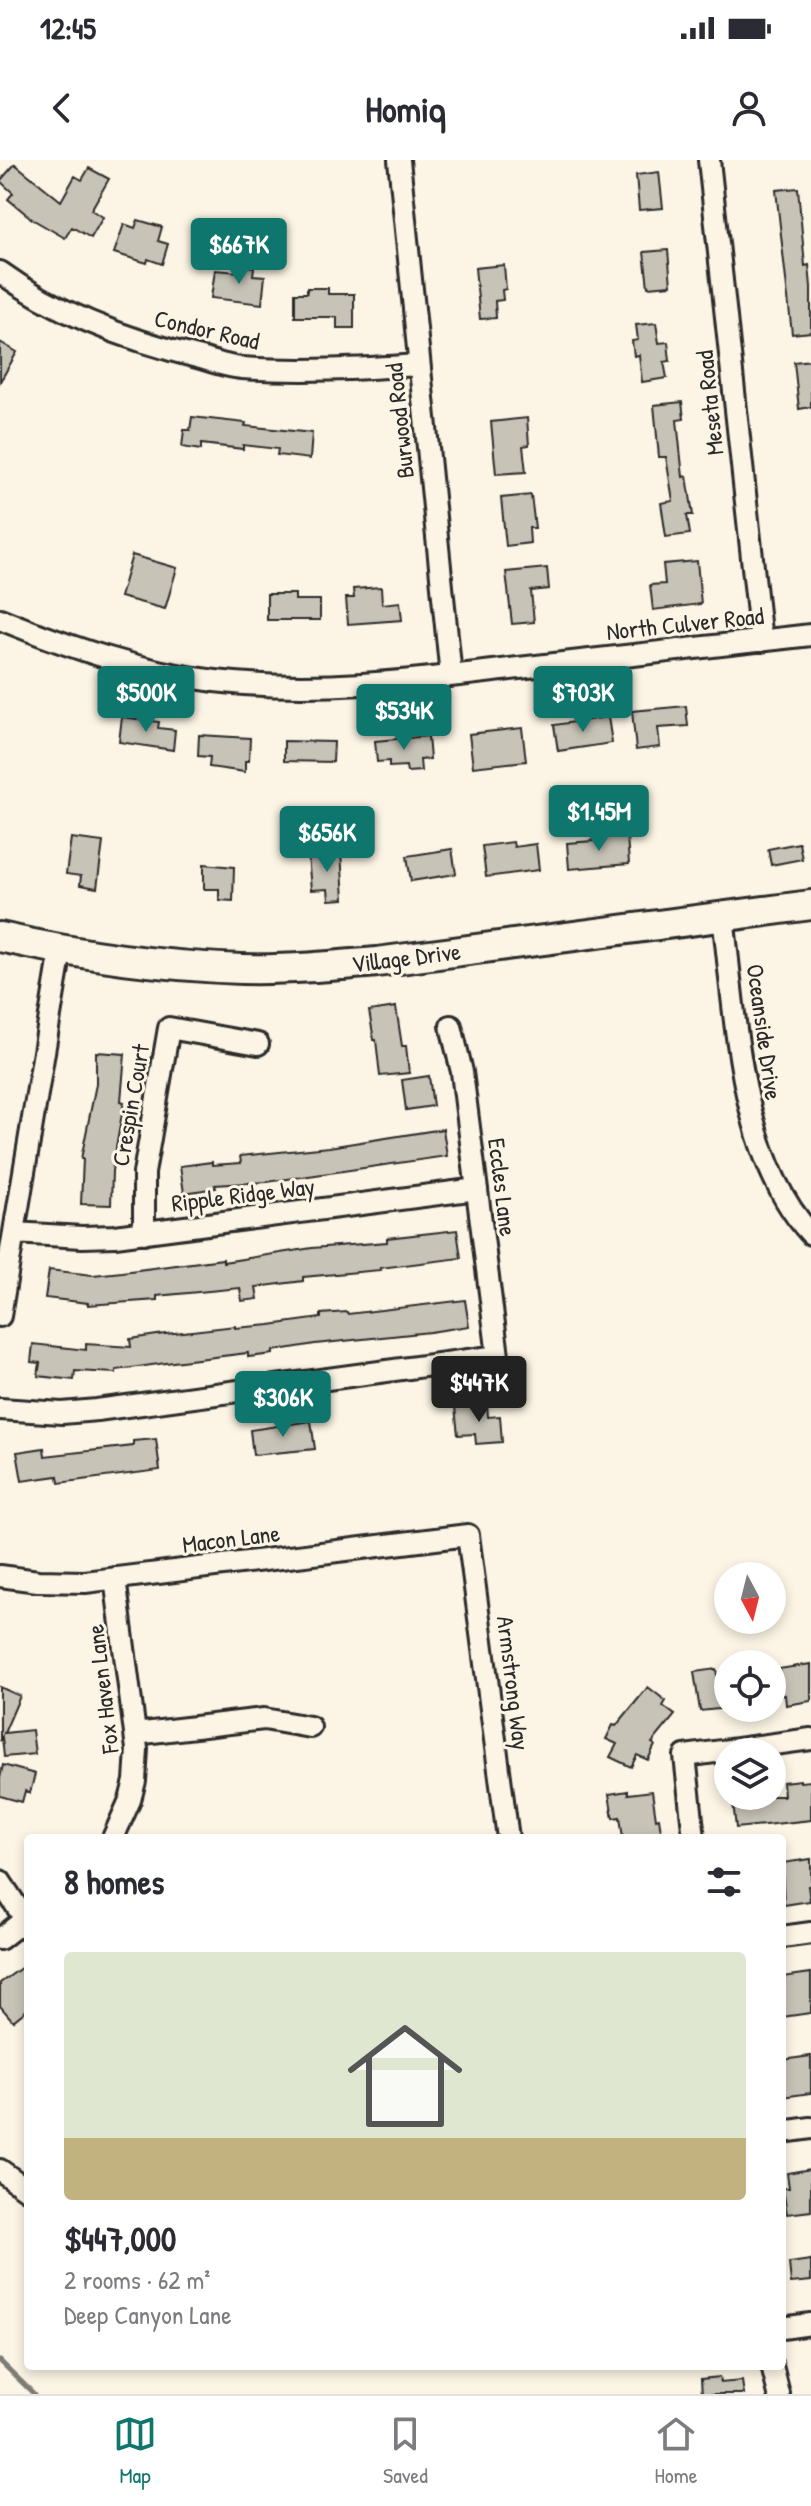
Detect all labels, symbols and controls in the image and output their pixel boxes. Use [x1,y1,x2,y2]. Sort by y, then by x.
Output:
text: 12:45 [40,8,96,48]
text: Homiq [365,84,446,133]
icon: back [40,86,84,130]
icon: person [727,86,771,130]
pin: $667K [183,218,295,286]
text: $667K [209,226,269,261]
street label: Condor Road [151,301,263,357]
street label: Meseta Road [688,349,730,457]
street label: Burwood Road [377,362,421,480]
street label: North Culver Road [605,599,765,647]
pin: $500K [90,666,202,734]
pin: $703K [527,666,639,734]
text: $500K [115,674,177,709]
text: $703K [552,674,614,709]
pin: $534K [348,684,460,752]
text: $534K [374,692,434,727]
pin: $1.45M [534,785,664,853]
text: $1.45M [567,793,631,828]
pin: $656K [271,806,383,874]
text: $656K [298,814,356,849]
street label: Village Drive [350,934,463,980]
street label: Oceanside Drive [740,962,790,1102]
street label: Crespin Court [104,1041,157,1168]
street label: Eccles Lane [481,1136,525,1238]
street label: Ripple Ridge Way [170,1169,316,1219]
pin: $447K [423,1356,535,1424]
text: $447K [449,1364,509,1399]
pin: $306K [227,1371,339,1439]
text: $306K [253,1379,313,1414]
street label: Macon Lane [181,1516,282,1560]
north arrow [714,1562,786,1634]
map controls [714,1562,786,1810]
street label: Armstrong Way [490,1614,538,1752]
street label: Fox Haven Lane [78,1622,126,1756]
button: locate [714,1650,786,1722]
button: layers [714,1738,786,1810]
text: 8 homes [64,1859,164,1905]
icon: filters [702,1860,746,1904]
icon: home [333,2004,477,2148]
text: $447,000 [64,2216,176,2262]
text: 2 rooms · 62 m² [64,2262,210,2297]
text: Deep Canyon Lane [64,2297,232,2332]
tab: Map [113,2412,157,2490]
tab: Saved [383,2412,428,2490]
tab: Home [654,2412,698,2490]

